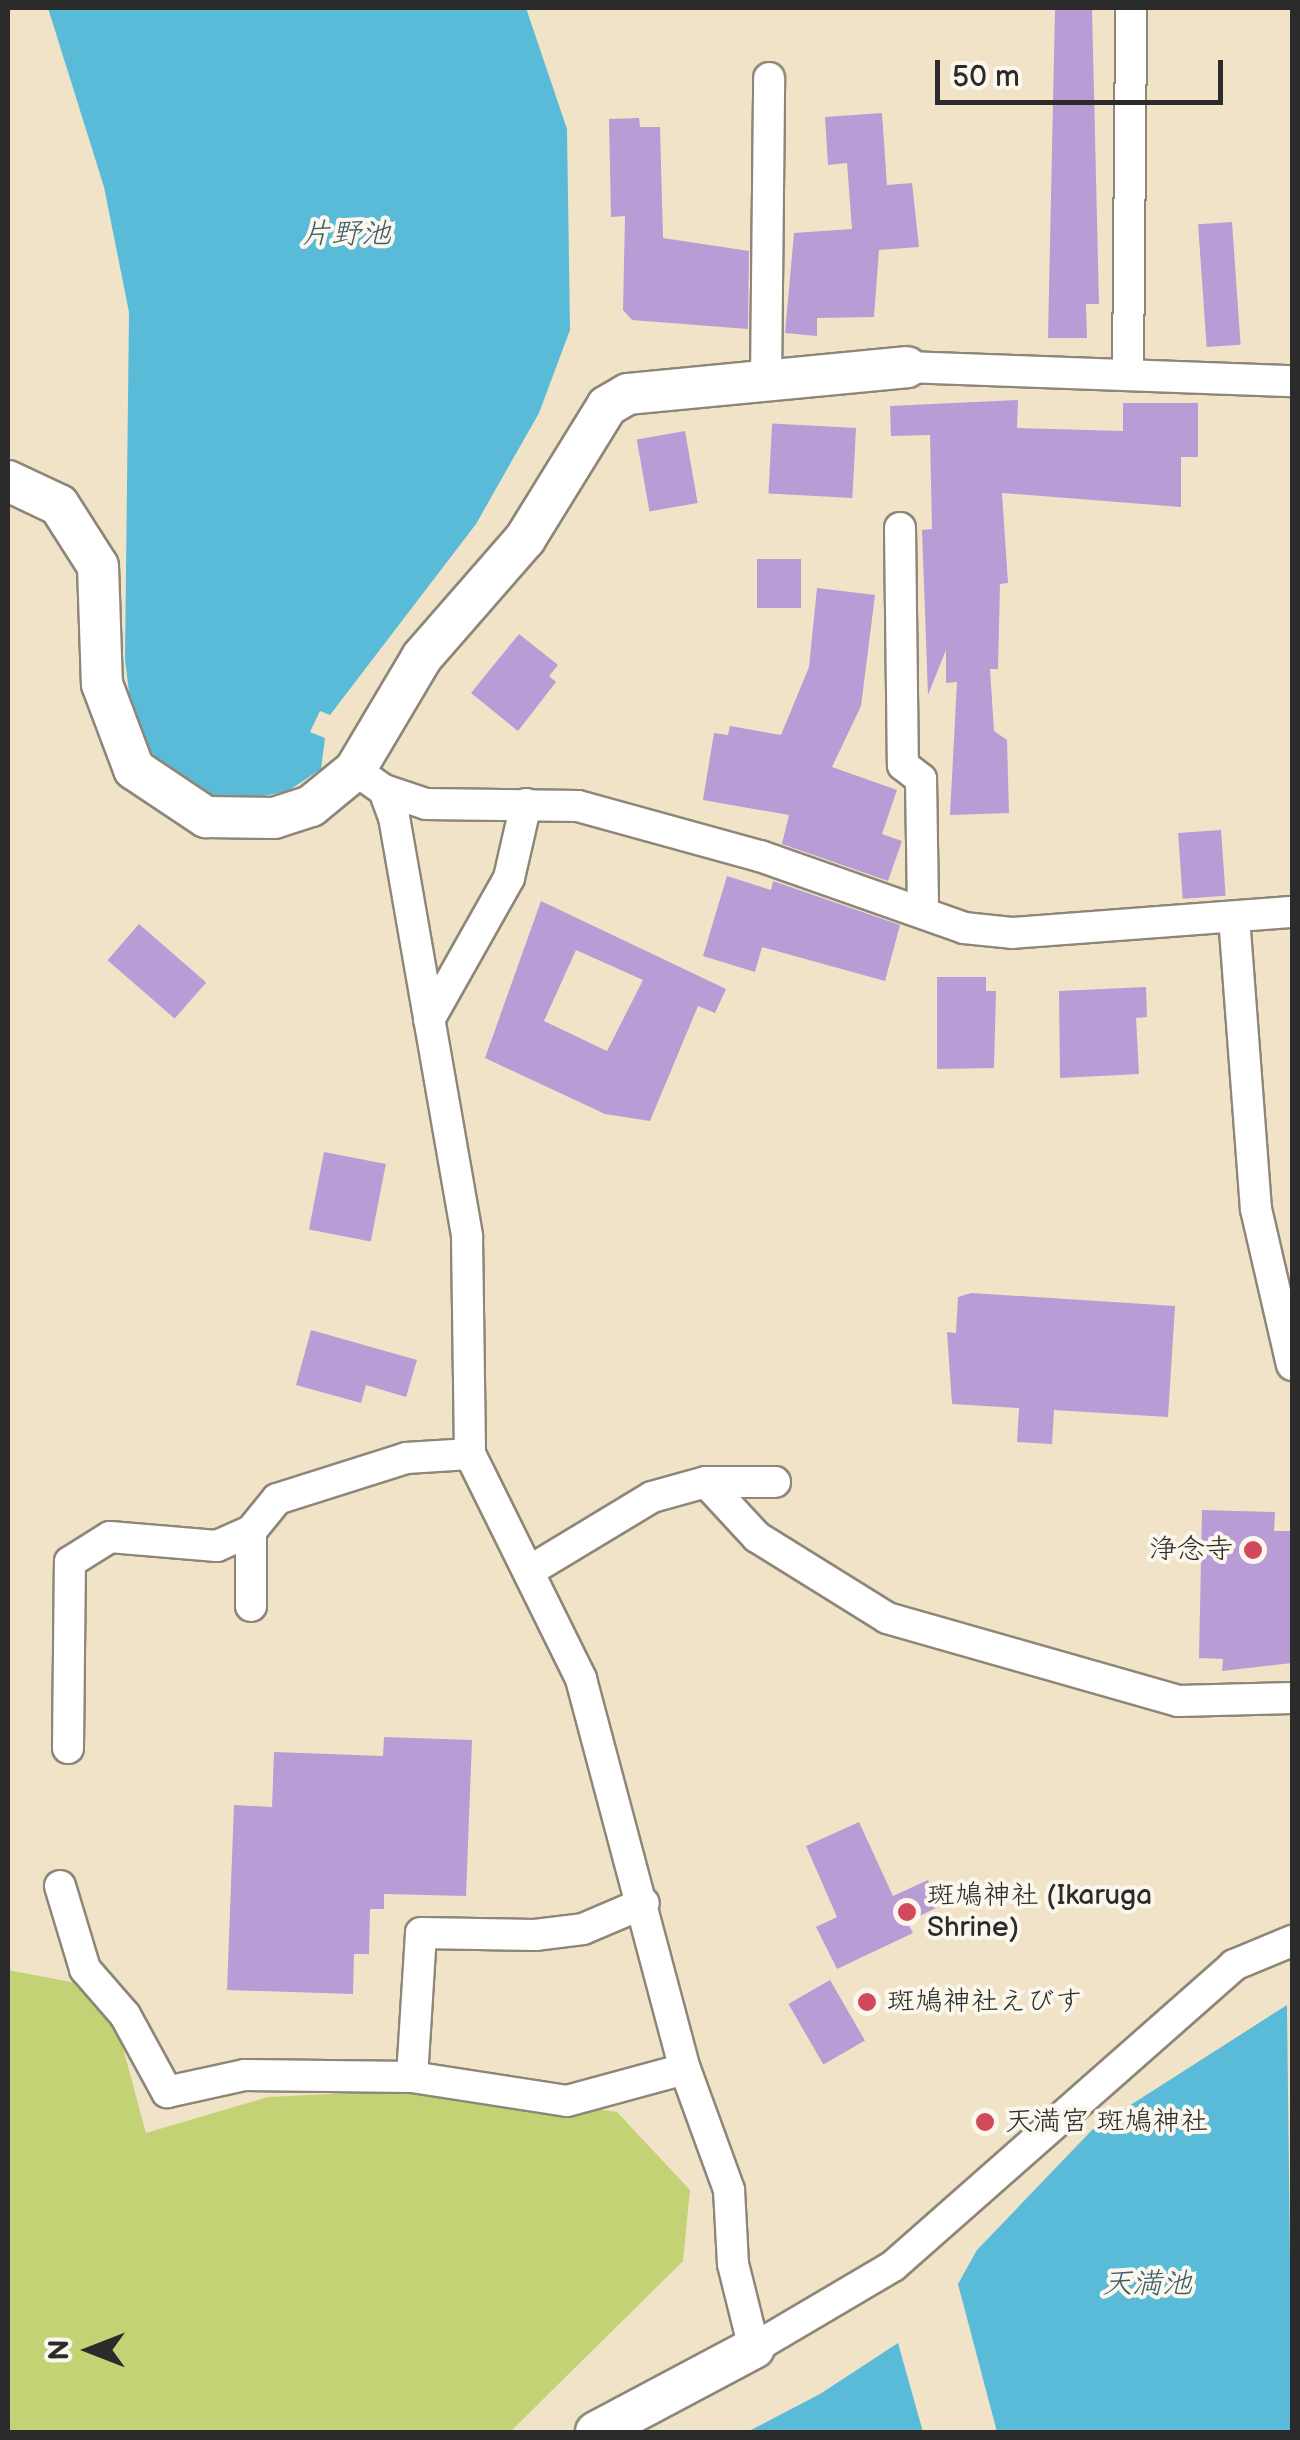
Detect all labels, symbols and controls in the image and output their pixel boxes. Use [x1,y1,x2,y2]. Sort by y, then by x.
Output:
scale bar [940,40,1228,102]
text: 50 m [952,59,1020,95]
water label: 片野池 [301,216,391,252]
place label: 浄念寺 [1149,1533,1233,1567]
marker: 浄念寺 [1242,1539,1264,1561]
place label: 斑鳩神社 (Ikaruga Shrine) [927,1879,1152,1945]
marker: 斑鳩神社 (Ikaruga Shrine) [896,1901,918,1923]
place label: 斑鳩神社えびす [887,1985,1083,2019]
marker: 斑鳩神社えびす [856,1991,878,2013]
place label: 天満宮 斑鳩神社 [1005,2105,1209,2139]
marker: 天満宮 斑鳩神社 [974,2111,996,2133]
water label: 天満池 [1102,2266,1192,2302]
north arrow [40,2300,140,2400]
text: N [43,2339,76,2361]

